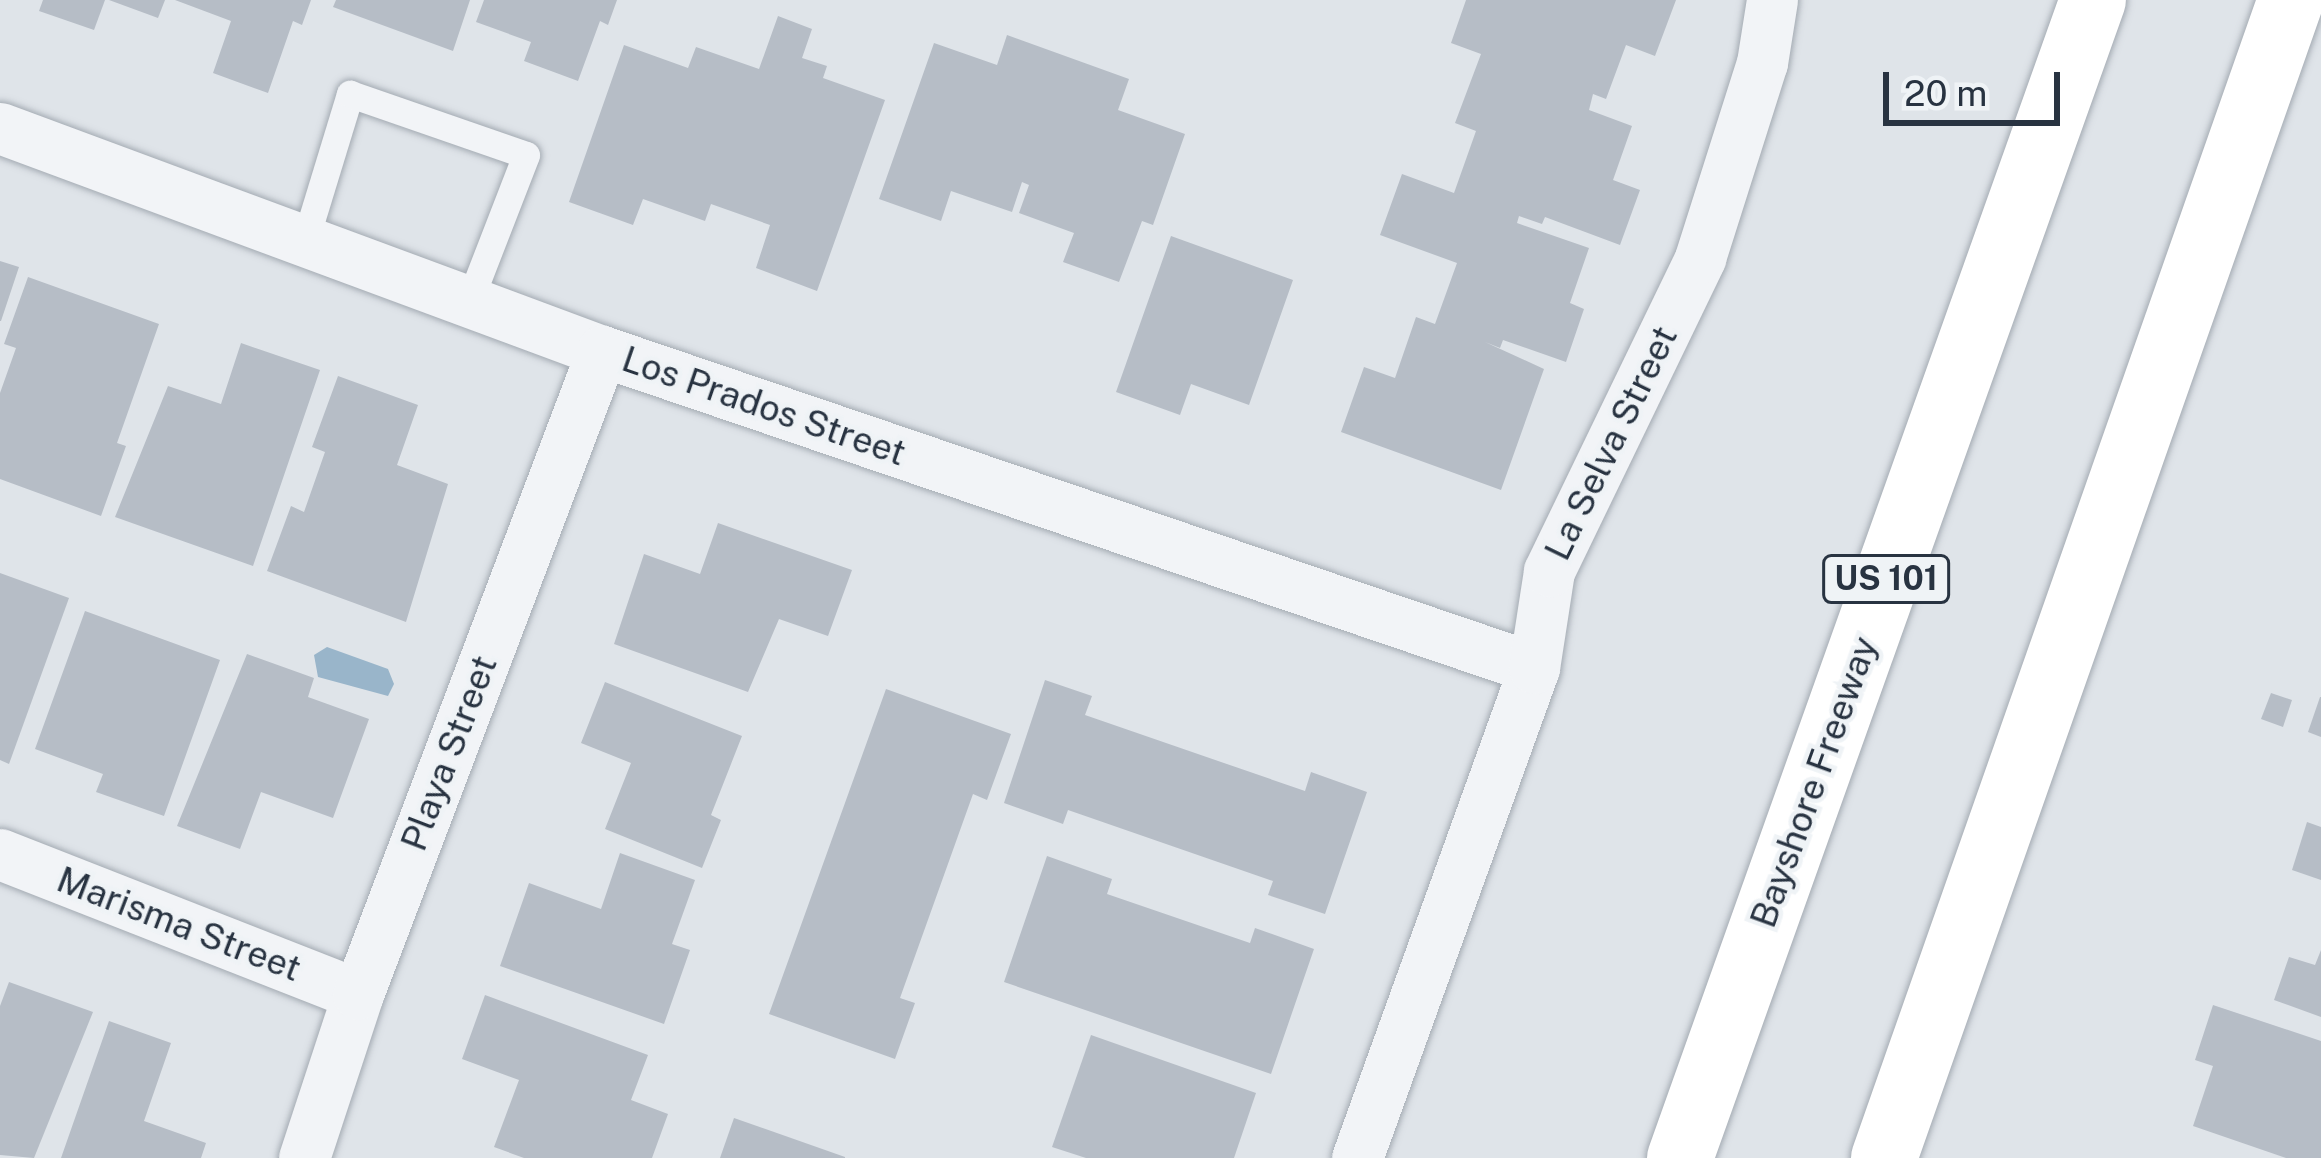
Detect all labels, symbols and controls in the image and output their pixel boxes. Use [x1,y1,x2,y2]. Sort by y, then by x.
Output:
scale bar [1889,48,2066,122]
text: 20 m [1904,72,1987,114]
street label: La Selva Street [1536,319,1686,567]
street label: Los Prados Street [616,337,912,475]
road number: US 101 [1820,552,1952,606]
street label: Bayshore Freeway [1741,631,1887,933]
street label: Playa Street [392,649,506,857]
street label: Marisma Street [51,858,307,990]

